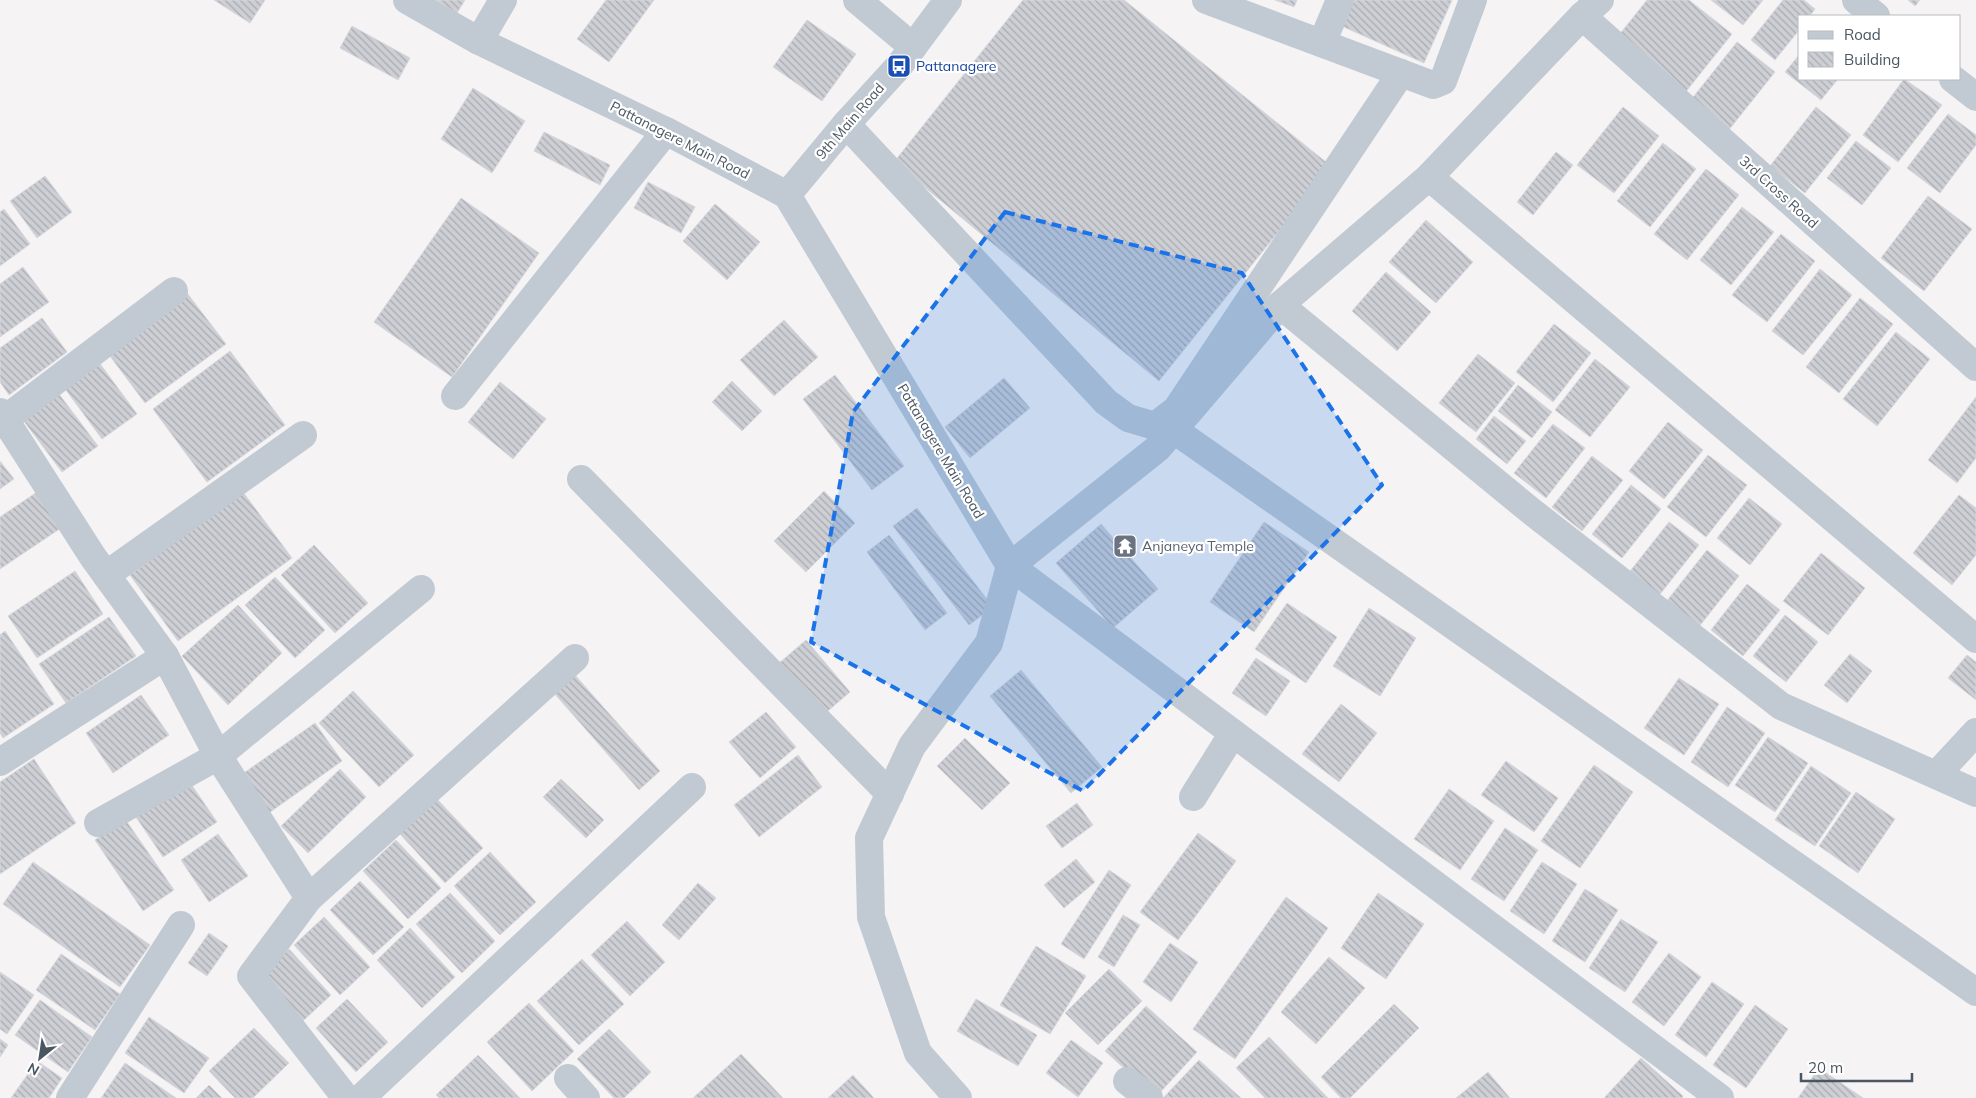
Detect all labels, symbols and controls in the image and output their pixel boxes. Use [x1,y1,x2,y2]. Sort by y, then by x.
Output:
legend [1798,15,1961,80]
text: Road [1844,25,1881,44]
text: Building [1844,50,1900,69]
bus stop icon: Pattanagere [886,53,912,79]
place label: Pattanagere [916,57,996,75]
street label: 9th Main Road [812,79,888,163]
street label: Pattanagere Main Road [607,97,753,183]
street label: 3rd Cross Road [1736,152,1822,232]
street label: Pattanagere Main Road [894,380,988,522]
temple icon: Anjaneya Temple [1112,533,1138,559]
place label: Anjaneya Temple [1142,537,1254,555]
north arrow [15,1033,65,1083]
scale bar [1801,1050,1912,1082]
text: 20 m [1808,1058,1843,1077]
text: N [24,1059,43,1080]

